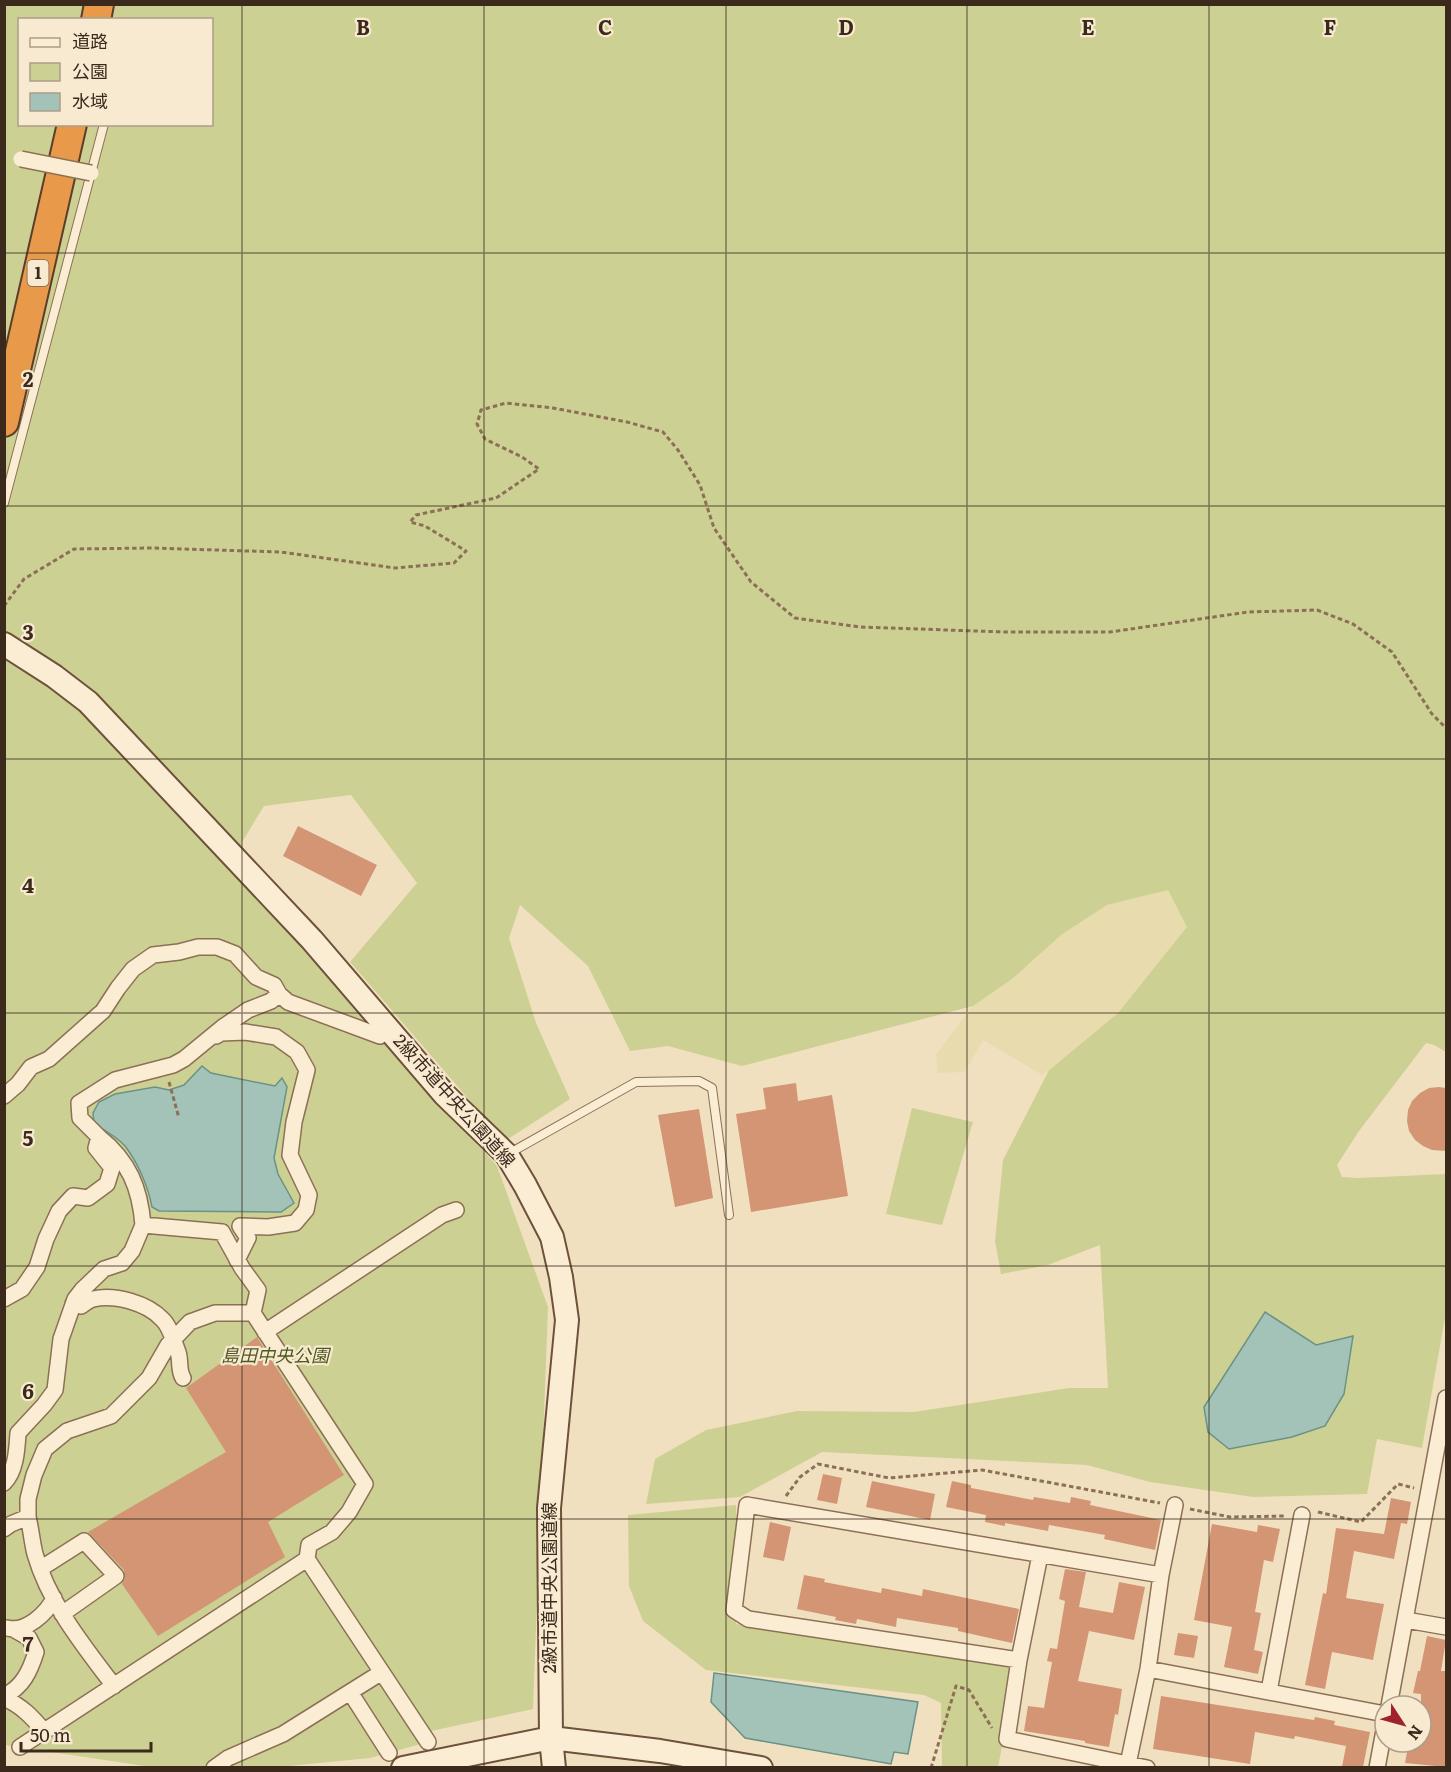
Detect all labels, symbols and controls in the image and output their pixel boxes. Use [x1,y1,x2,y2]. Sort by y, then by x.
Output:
text: B [356,11,370,41]
text: C [598,11,612,41]
text: D [838,11,854,41]
text: E [1081,11,1095,41]
text: F [1324,11,1337,41]
legend [18,18,213,126]
text: 道路 [72,27,108,54]
text: 公園 [72,57,108,84]
text: 水域 [72,87,108,114]
road number: 1 [28,260,48,286]
text: 2 [23,363,34,393]
text: 3 [22,616,34,646]
text: 4 [22,869,34,899]
street label: 2級市道中央公園道線 [388,1027,522,1173]
text: 5 [23,1122,34,1152]
park label: 島田中央公園 [221,1341,332,1368]
text: 6 [22,1375,34,1405]
street label: 2級市道中央公園道線 [535,1502,562,1674]
text: 7 [23,1628,34,1658]
north arrow [1373,1694,1433,1754]
scale bar [21,1715,152,1753]
text: 50 m [30,1721,71,1748]
text: N [1402,1721,1430,1746]

